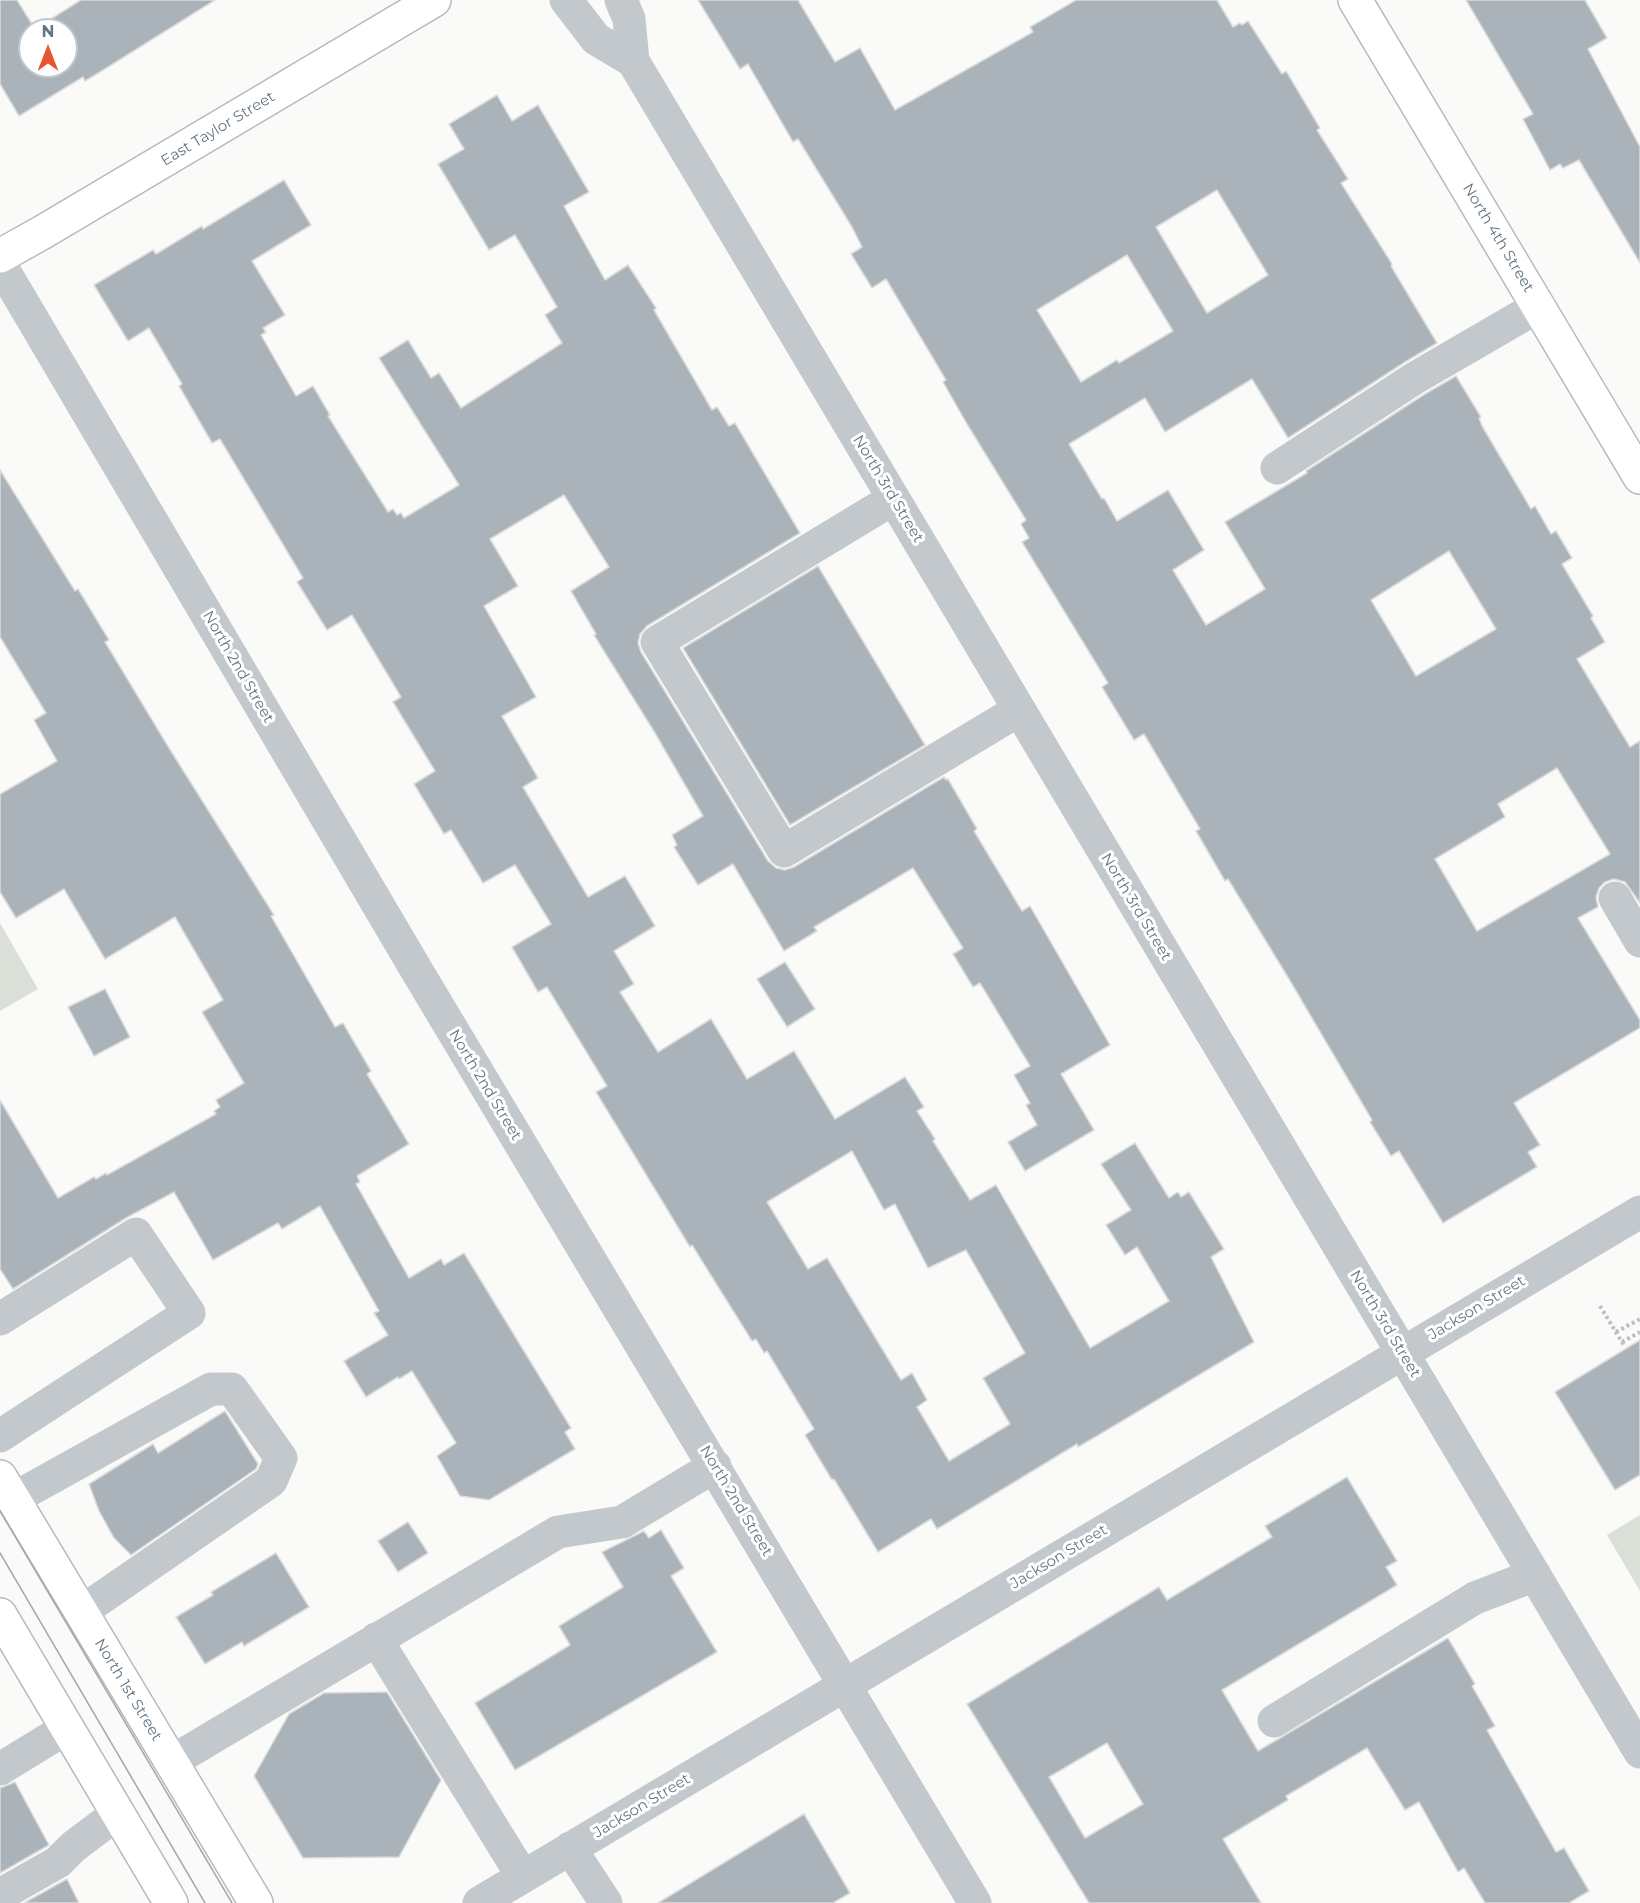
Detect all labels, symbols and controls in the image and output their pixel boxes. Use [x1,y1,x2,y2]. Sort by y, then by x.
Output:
north arrow [18,18,78,78]
text: N [42,22,54,41]
street label: East Taylor Street [158,88,278,170]
street label: North 4th Street [1459,180,1537,296]
street label: North 3rd Street [849,432,927,546]
street label: North 2nd Street [199,608,277,726]
street label: North 3rd Street [1097,850,1175,964]
street label: North 2nd Street [445,1026,525,1144]
street label: North 3rd Street [1346,1267,1424,1381]
street label: Jackson Street [1425,1272,1529,1344]
street label: North 2nd Street [696,1442,776,1560]
street label: Jackson Street [1007,1521,1111,1593]
street label: North 1st Street [90,1636,166,1744]
street label: Jackson Street [590,1770,694,1842]

